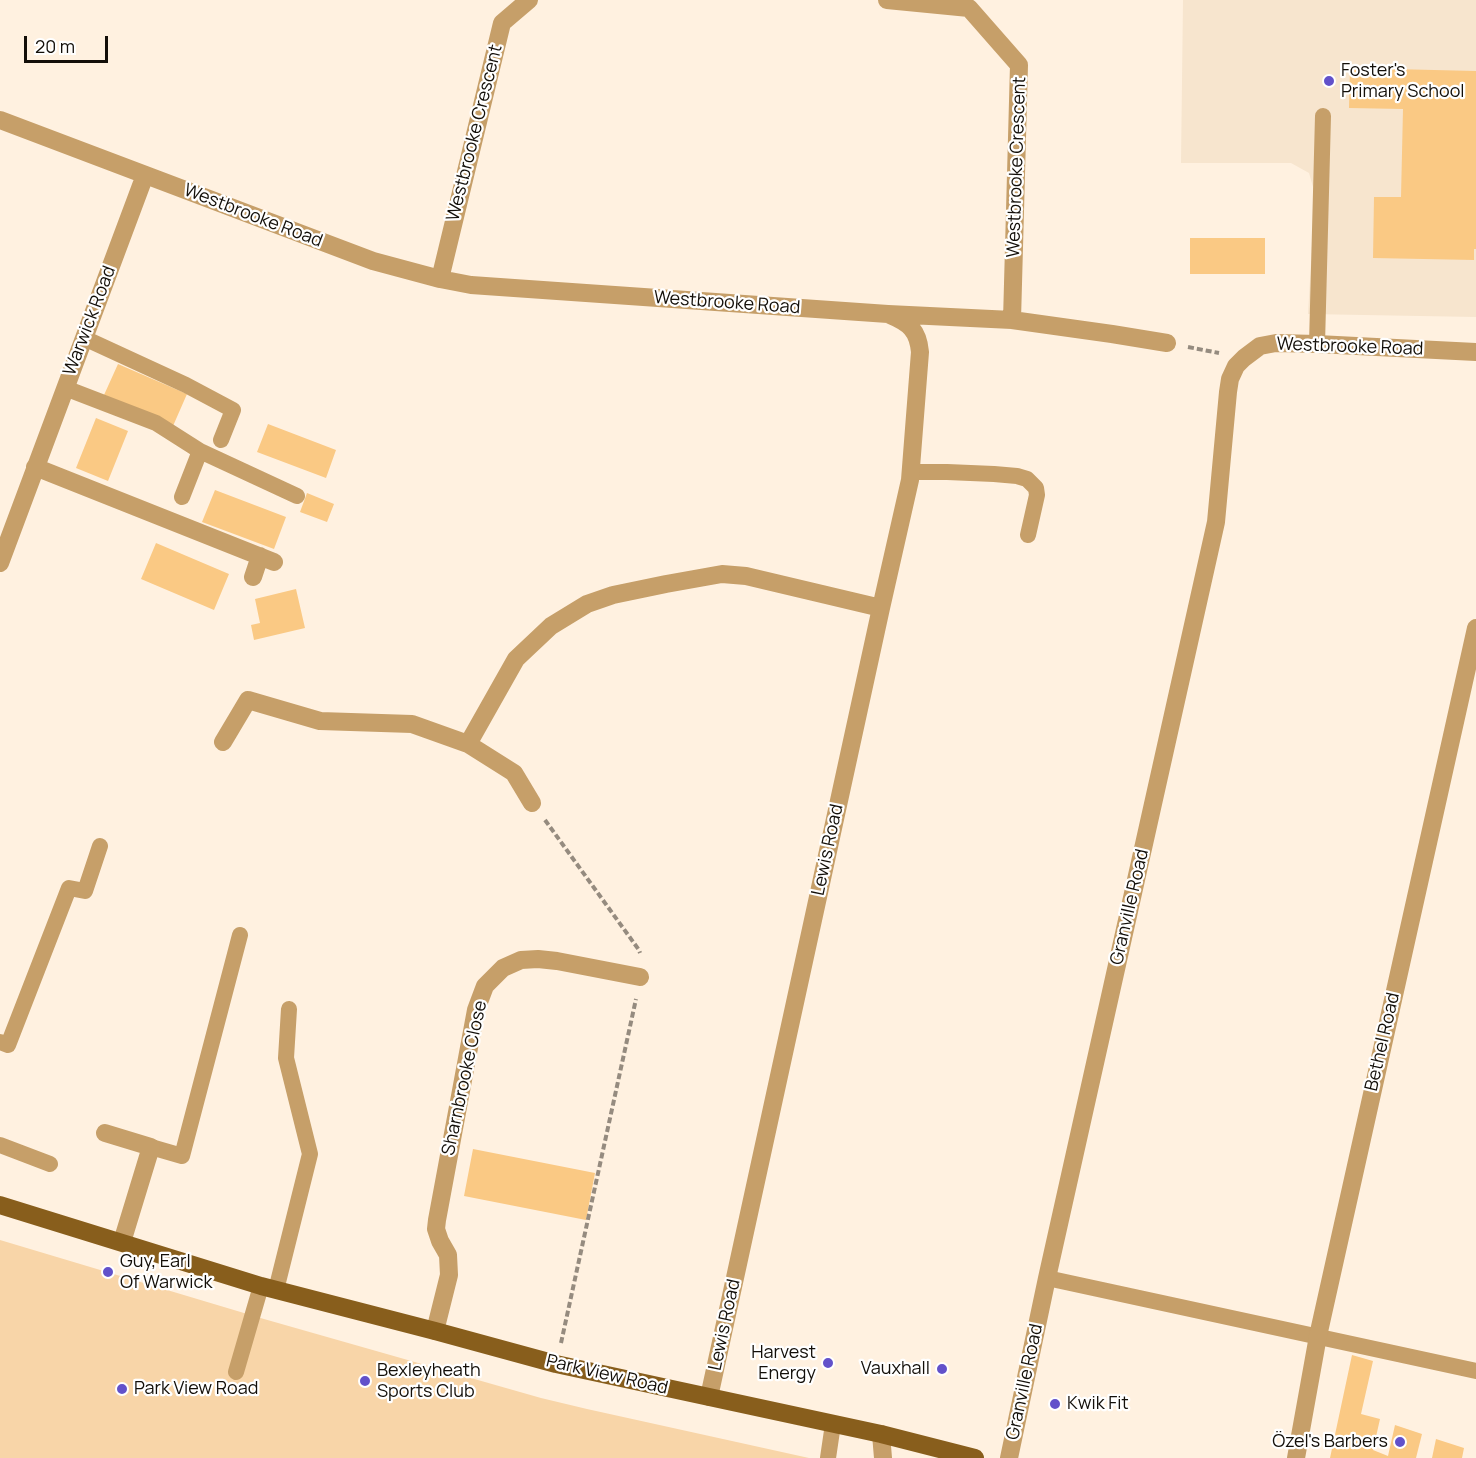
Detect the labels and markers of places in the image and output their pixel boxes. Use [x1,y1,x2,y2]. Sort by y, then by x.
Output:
place label: Foster's Primary School [1341,60,1465,103]
marker: Foster's Primary School [1322,74,1336,88]
place label: Guy, Earl Of Warwick [120,1251,212,1294]
marker: Guy, Earl Of Warwick [101,1265,115,1279]
place label: Harvest Energy [751,1342,816,1384]
marker: Harvest Energy [821,1356,835,1370]
place label: Vauxhall [861,1358,930,1380]
place label: Bexleyheath Sports Club [377,1360,481,1402]
marker: Vauxhall [935,1362,949,1376]
marker: Bexleyheath Sports Club [358,1374,372,1388]
place label: Park View Road [134,1378,258,1400]
marker: Park View Road [115,1382,129,1396]
place label: Kwik Fit [1067,1393,1129,1415]
marker: Kwik Fit [1048,1397,1062,1411]
place label: Özel's Barbers [1272,1431,1388,1453]
marker: Özel's Barbers [1393,1435,1407,1449]

